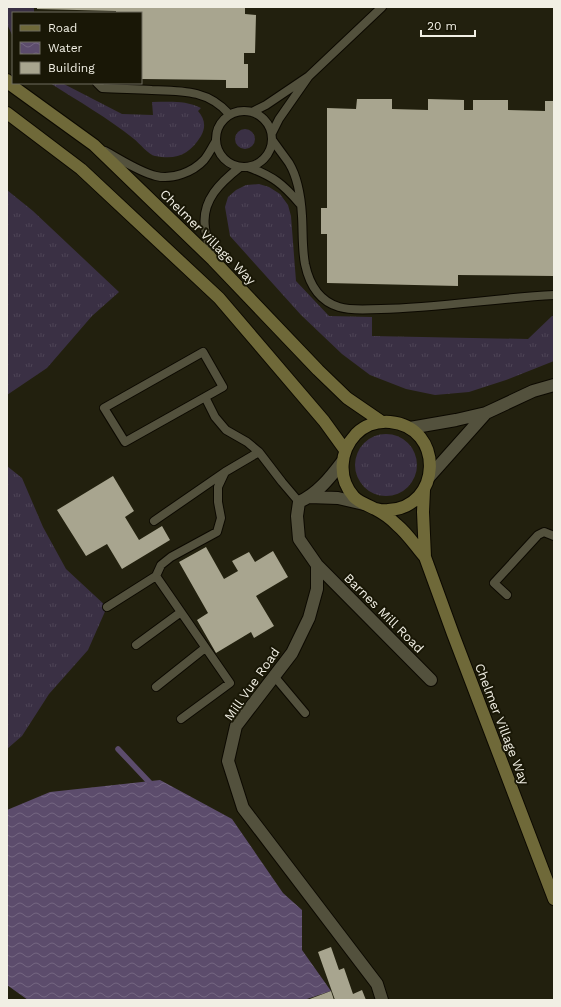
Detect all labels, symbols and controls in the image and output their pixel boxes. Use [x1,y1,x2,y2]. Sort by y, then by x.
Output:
legend [12,12,142,84]
scale bar [421,12,475,38]
text: 20 m [427,19,457,33]
text: Road [48,21,77,35]
text: Water [48,41,83,55]
text: Building [48,61,95,75]
street label: Chelmer Village Way [157,186,259,288]
street label: Barnes Mill Road [341,570,427,656]
street label: Mill Vue Road [221,645,283,723]
street label: Chelmer Village Way [472,661,532,787]

